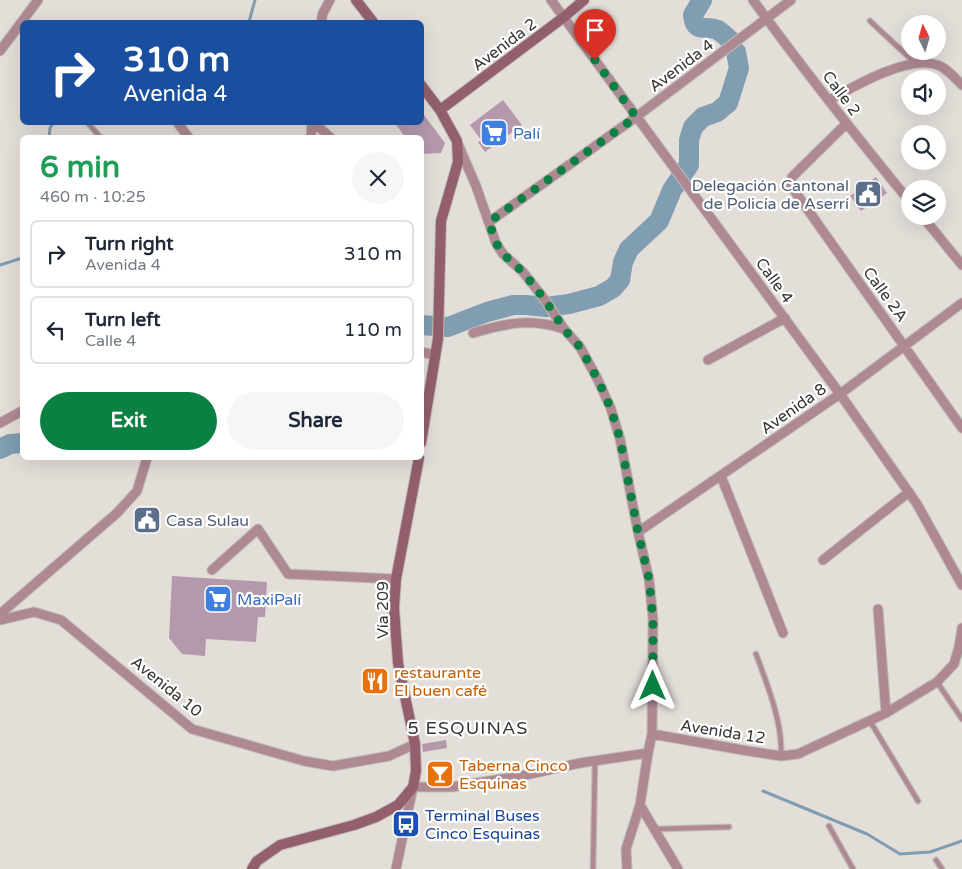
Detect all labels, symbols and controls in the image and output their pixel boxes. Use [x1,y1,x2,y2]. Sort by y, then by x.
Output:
pin [574,9,616,60]
street label: Avenida 2 [468,14,541,76]
north arrow [901,15,946,60]
map controls [901,15,946,225]
icon: arrive [581,16,609,44]
street label: Avenida 4 [645,35,718,97]
text: 310 m [123,39,230,81]
icon: right [40,40,105,105]
street label: Calle 2 [818,67,865,120]
button: sound [901,70,946,115]
text: Avenida 4 [123,81,227,107]
supermarket icon: Palí [479,118,509,148]
place label: Palí [513,124,540,144]
button: search [901,125,946,170]
text: 6 min [40,149,120,186]
button: close [352,152,404,204]
place label: Delegación Cantonal de Policía de Aserrí [692,176,849,214]
public building icon: Delegación Cantonal de Policía de Aserrí [853,179,883,209]
button: layers [901,180,946,225]
text: 460 m · 10:25 [40,187,146,207]
text: Turn right [85,233,173,255]
icon: right [42,240,70,268]
text: 310 m [344,243,402,265]
street label: Calle 4 [751,254,797,307]
text: Avenida 4 [85,255,161,275]
street label: Calle 2A [859,263,912,326]
text: Turn left [85,309,161,331]
icon: left [42,316,70,344]
text: 110 m [344,319,402,341]
text: Calle 4 [85,331,136,351]
street label: Avenida 8 [757,379,830,439]
button: Exit [40,392,217,450]
button: Share [227,392,404,450]
public building icon: Casa Sulau [132,505,162,535]
place label: Casa Sulau [166,511,249,531]
street label: Vía 209 [373,581,393,639]
supermarket icon: MaxiPalí [203,584,233,614]
place label: MaxiPalí [237,590,301,610]
street label: Avenida 10 [127,652,206,722]
position arrow [626,659,678,711]
place label: restaurante El buen café [394,663,487,701]
restaurant icon: restaurante El buen café [360,666,390,696]
street label: Avenida 12 [679,715,767,749]
district label: 5 ESQUINAS [408,717,528,739]
place label: Taberna Cinco Esquinas [459,756,568,794]
bar icon: Taberna Cinco Esquinas [425,759,455,789]
place label: Terminal Buses Cinco Esquinas [425,806,540,844]
bus stop icon: Terminal Buses Cinco Esquinas [391,809,421,839]

